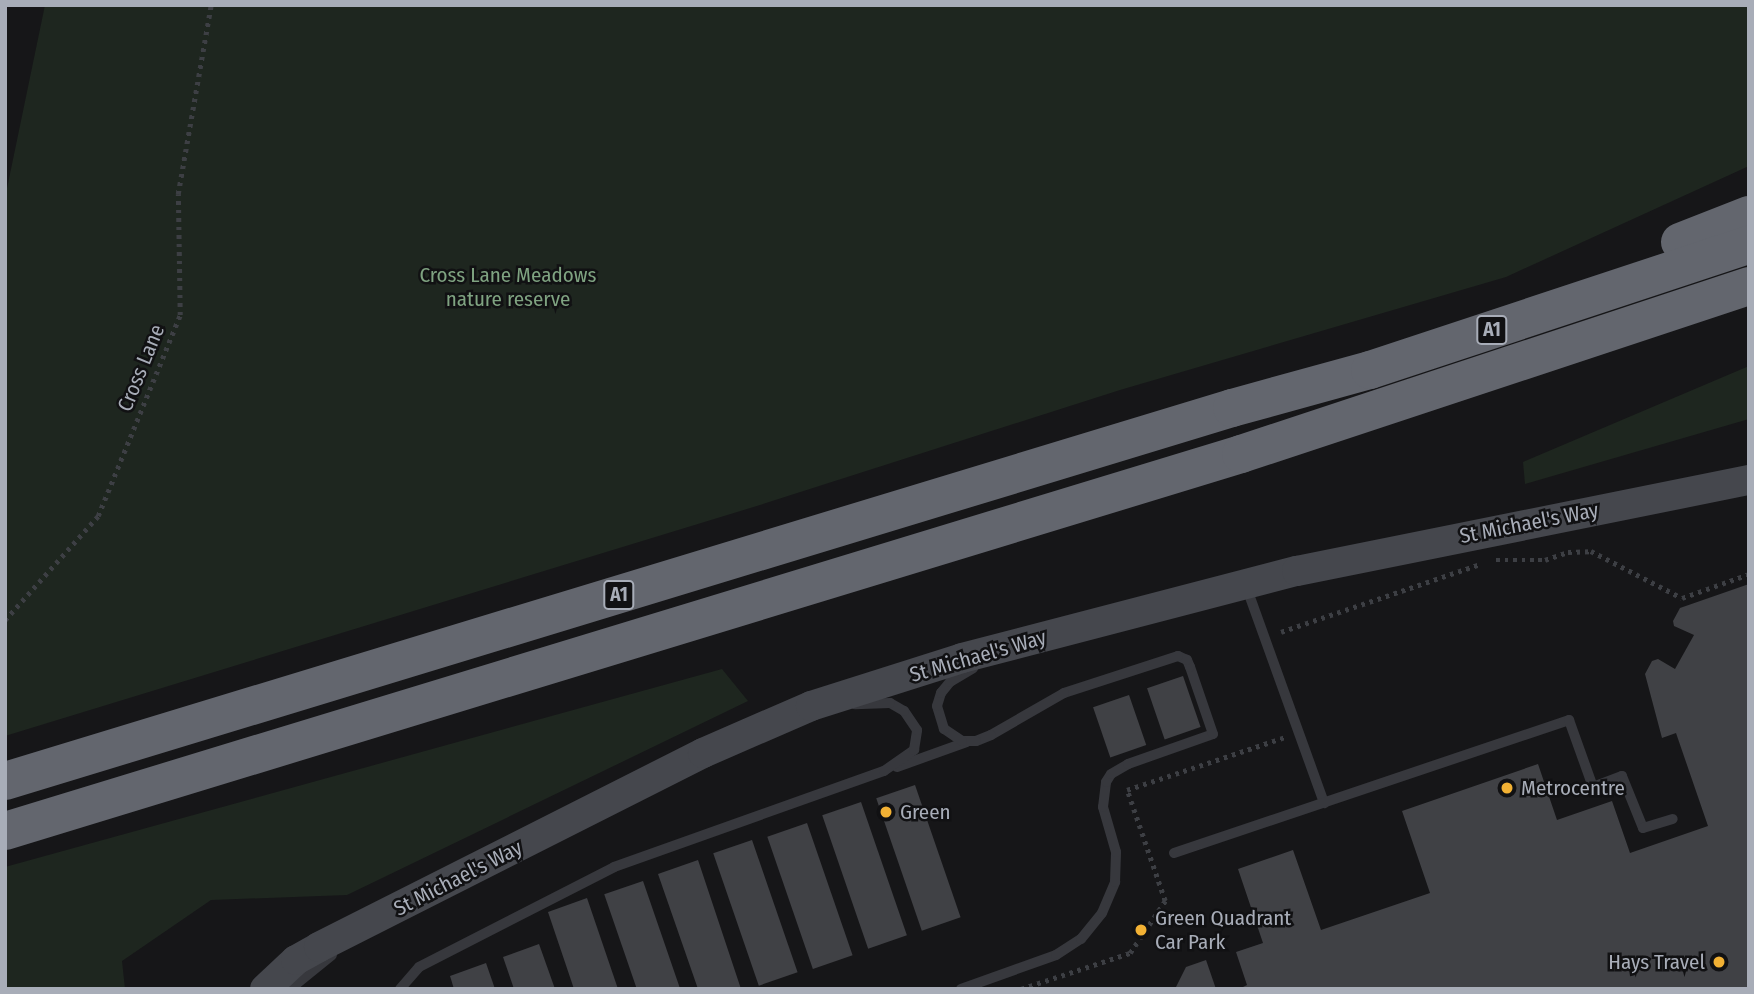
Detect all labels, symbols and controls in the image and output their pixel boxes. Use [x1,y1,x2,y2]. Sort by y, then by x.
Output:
park label: Cross Lane Meadows nature reserve [419,262,597,312]
road number: A1 [1476,314,1508,346]
street label: Cross Lane [112,321,170,415]
street label: St Michael's Way [1458,497,1600,549]
road number: A1 [603,580,635,610]
street label: St Michael's Way [907,624,1049,688]
place label: Metrocentre [1521,775,1625,801]
marker: Metrocentre [1499,780,1515,796]
place label: Green [900,799,951,825]
marker: Green [878,804,894,820]
street label: St Michael's Way [390,835,526,921]
place label: Green Quadrant Car Park [1155,905,1291,955]
marker: Green Quadrant Car Park [1133,922,1149,938]
place label: Hays Travel [1608,949,1705,975]
marker: Hays Travel [1711,954,1727,970]

